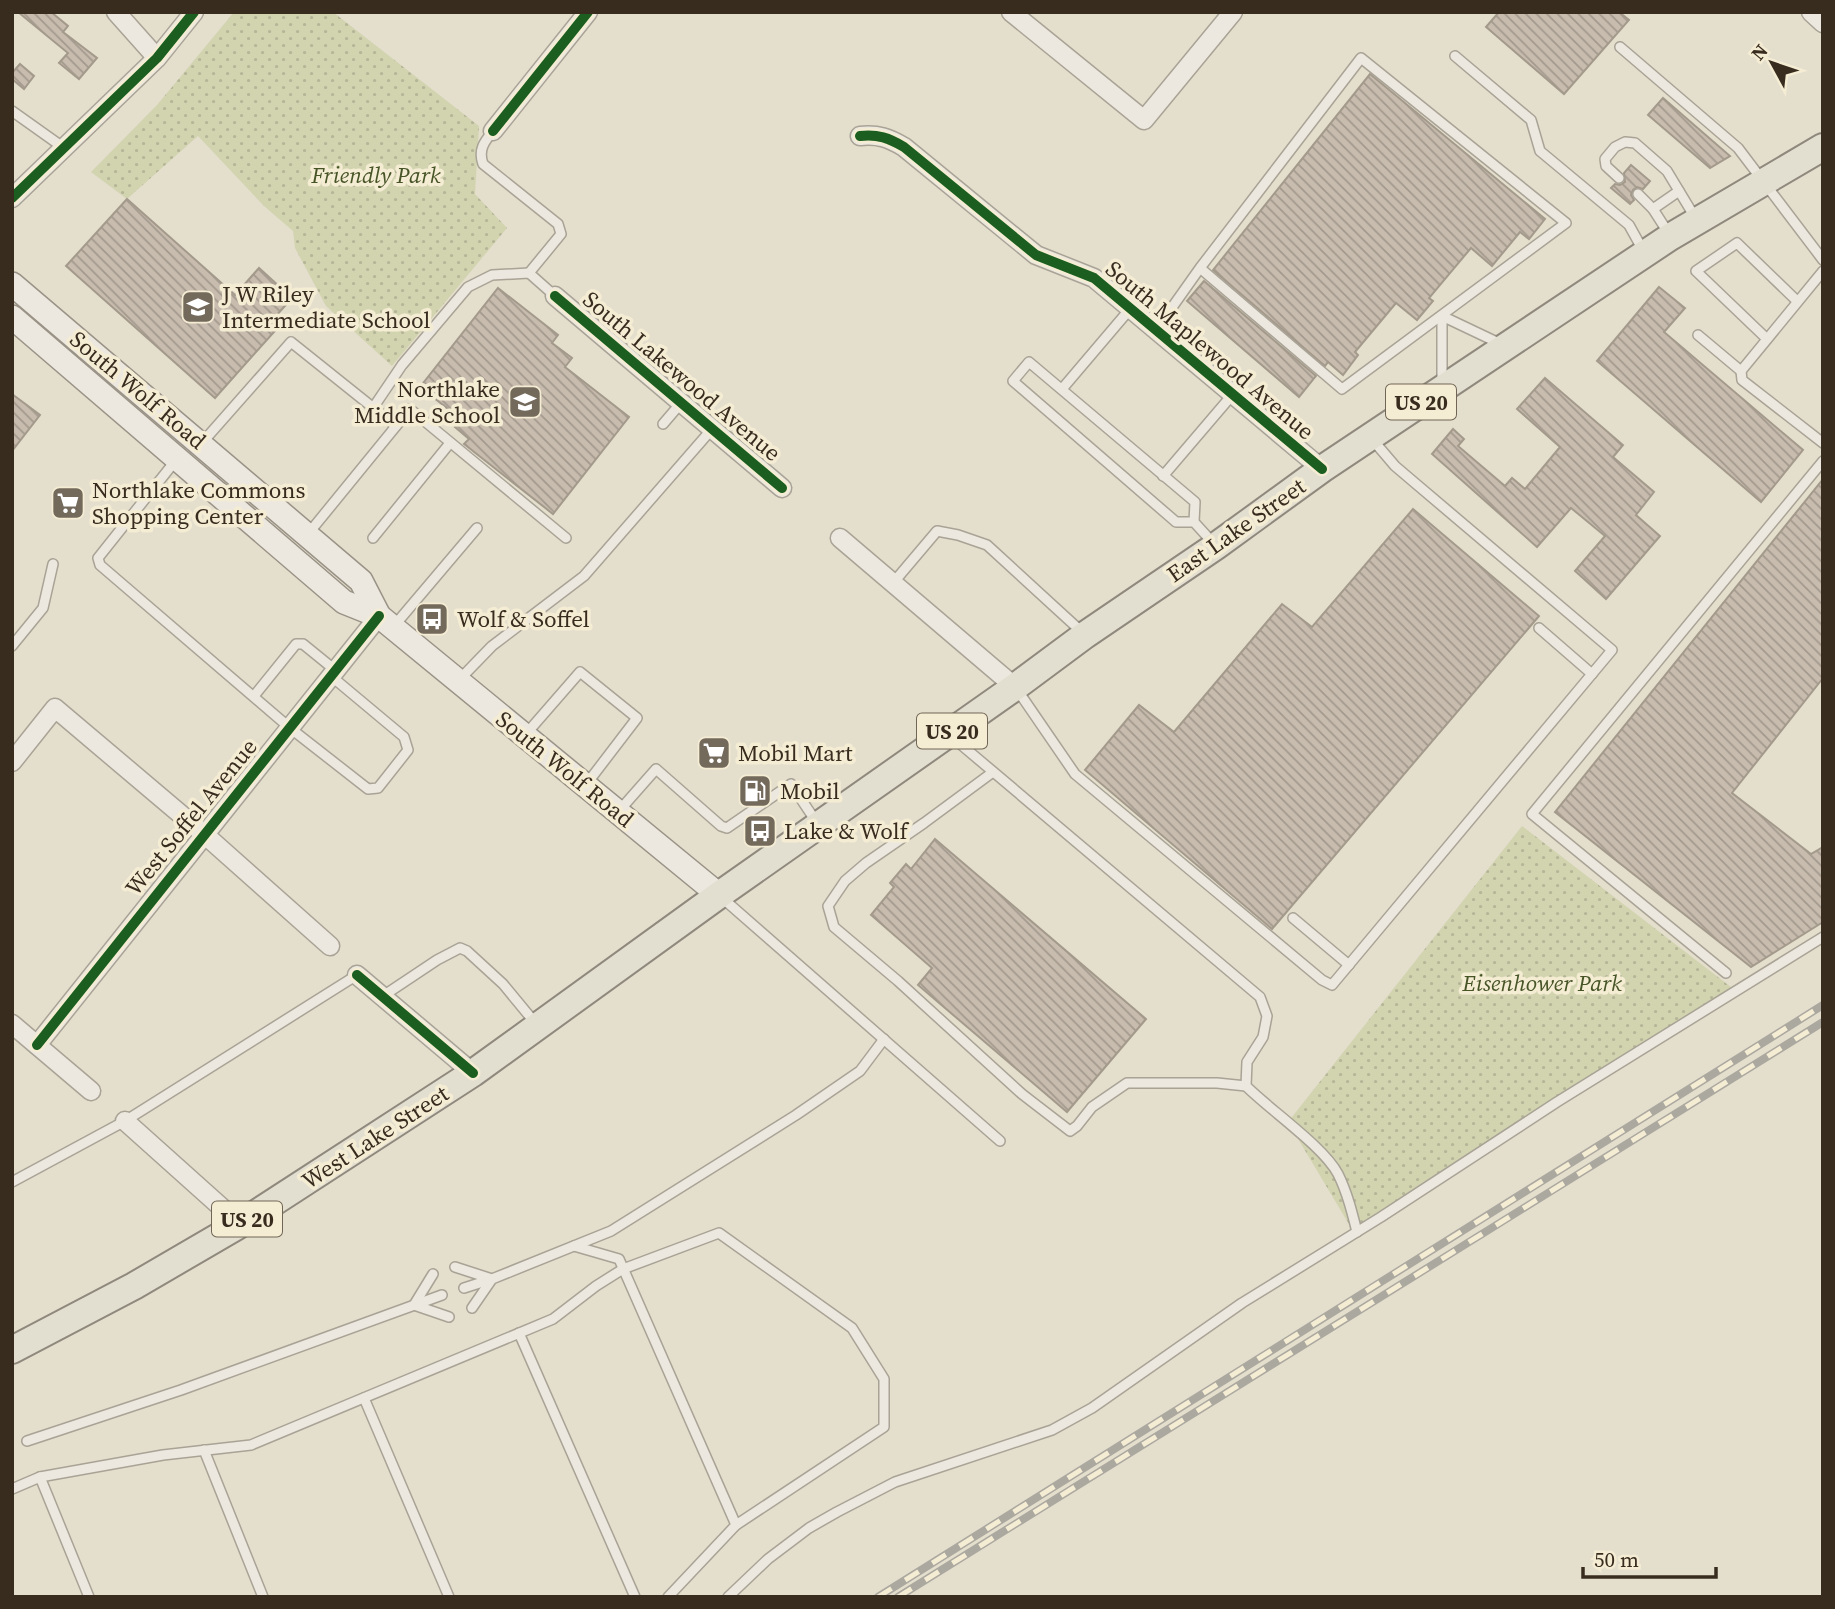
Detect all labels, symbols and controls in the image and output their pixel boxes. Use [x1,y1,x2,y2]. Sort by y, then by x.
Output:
north arrow [1737,28,1807,98]
text: N [1745,38,1773,66]
park label: Friendly Park [310,159,441,191]
street label: South Maplewood Avenue [1099,253,1321,447]
place label: J W Riley Intermediate School [221,278,431,336]
street label: South Lakewood Avenue [576,284,788,468]
school or university icon: J W Riley Intermediate School [179,288,217,326]
street label: South Wolf Road [63,323,213,457]
place label: Northlake Middle School [354,373,500,431]
school or university icon: Northlake Middle School [506,383,544,421]
road number: US 20 [1386,384,1456,420]
street label: East Lake Street [1160,470,1312,590]
place label: Northlake Commons Shopping Center [92,474,305,532]
supermarket icon: Northlake Commons Shopping Center [49,484,87,522]
bus stop icon: Wolf & Soffel [413,600,451,638]
place label: Wolf & Soffel [457,603,590,635]
street label: South Wolf Road [489,703,641,835]
road number: US 20 [917,714,987,748]
street label: West Soffel Avenue [118,732,264,902]
supermarket icon: Mobil Mart [695,734,733,772]
place label: Mobil Mart [738,737,853,769]
fuel station icon: Mobil [736,772,774,810]
place label: Mobil [780,775,840,807]
bus stop icon: Lake & Wolf [741,812,779,850]
place label: Lake & Wolf [784,815,910,847]
park label: Eisenhower Park [1461,967,1622,999]
street label: West Lake Street [295,1077,455,1196]
road number: US 20 [212,1202,282,1236]
scale bar [1583,1536,1716,1580]
text: 50 m [1594,1545,1639,1574]

